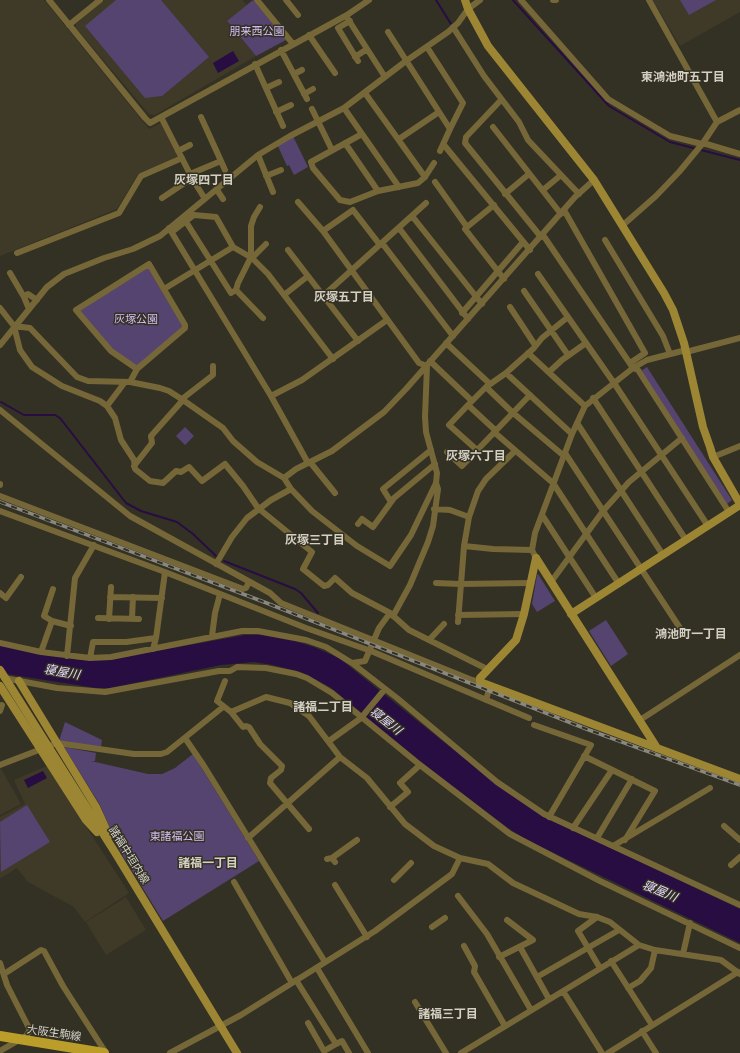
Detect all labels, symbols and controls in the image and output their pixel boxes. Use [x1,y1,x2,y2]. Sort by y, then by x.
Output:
park label: 朋来西公園 [230,24,284,38]
district label: 東鴻池町五丁目 [641,70,725,84]
district label: 灰塚四丁目 [174,173,234,187]
district label: 灰塚五丁目 [314,290,374,304]
park label: 灰塚公園 [114,312,158,326]
district label: 灰塚六丁目 [446,449,506,463]
district label: 灰塚三丁目 [285,533,345,547]
district label: 鴻池町一丁目 [655,627,727,641]
water label: 寝屋川 [43,662,81,682]
district label: 諸福二丁目 [293,700,353,714]
water label: 寝屋川 [367,704,405,738]
street label: 諸福中垣内線 [106,824,152,886]
park label: 東諸福公園 [150,829,204,843]
district label: 諸福一丁目 [178,856,238,870]
water label: 寝屋川 [641,877,679,905]
district label: 諸福三丁目 [418,1007,478,1021]
street label: 大阪生駒線 [26,1023,82,1043]

